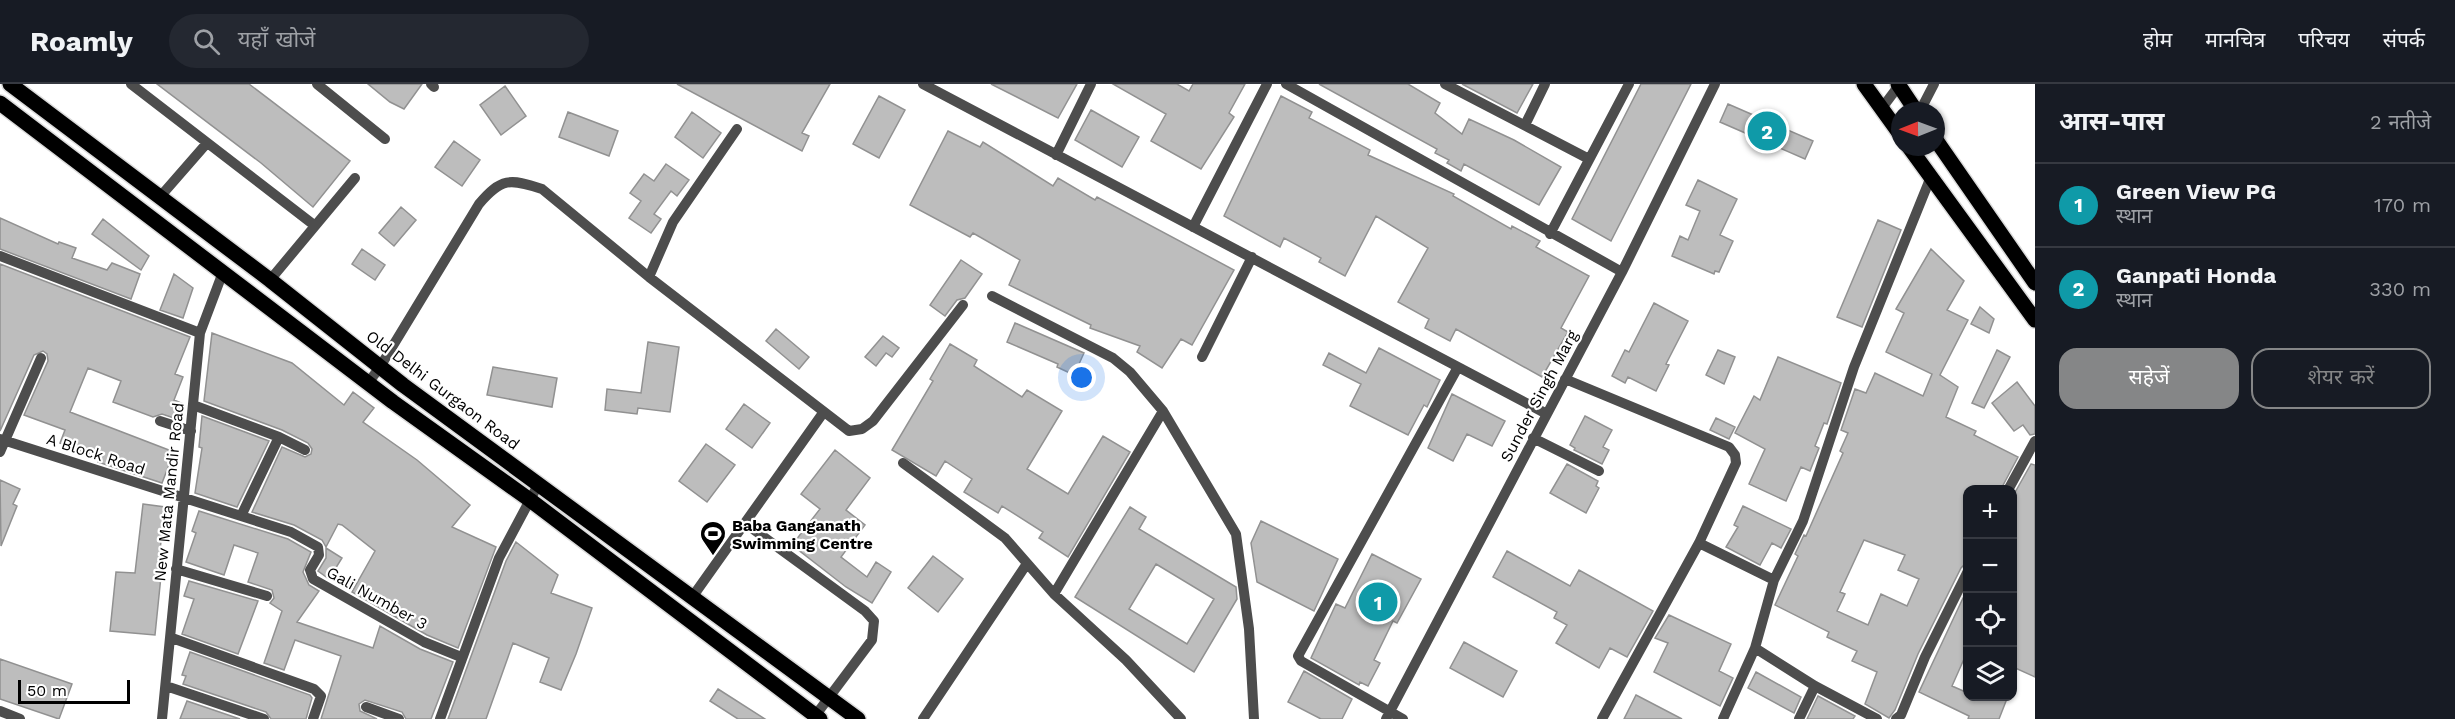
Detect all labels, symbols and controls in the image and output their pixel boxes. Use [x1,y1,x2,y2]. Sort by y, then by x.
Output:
search box [169,14,589,68]
text: Roamly [30,25,133,58]
icon: search [190,25,223,58]
text: यहाँ खोजें [238,27,315,52]
text: होम [2143,27,2172,52]
text: मानचित्र [2205,27,2265,52]
text: परिचय [2298,27,2350,52]
text: संपर्क [2383,27,2425,52]
north arrow [1891,102,1945,156]
text: आस-पास [2059,106,2165,136]
pin: 2 [1748,108,1786,154]
text: 2 नतीजे [2370,110,2431,134]
text: Green View PG [2116,179,2276,204]
text: 1 [2074,193,2083,217]
text: 170 m [2374,193,2431,217]
text: स्थान [2116,204,2152,228]
text: Ganpati Honda [2116,263,2276,288]
text: 2 [2073,277,2084,301]
text: 330 m [2369,277,2431,301]
text: स्थान [2116,288,2152,312]
street label: Old Delhi Gurgaon Road [363,326,523,454]
street label: Sunder Singh Marg [1496,327,1582,465]
button: सहेजें [2059,348,2239,409]
button: शेयर करें [2251,348,2431,409]
your location [1067,363,1096,392]
street label: New Mata Mandir Road [150,402,188,582]
street label: A Block Road [44,429,148,479]
map controls [1963,485,2017,701]
button: + [1963,485,2017,539]
place label: Baba Ganganath Swimming Centre [732,516,873,553]
sports icon: Baba Ganganath Swimming Centre [698,519,728,557]
button: − [1963,539,2017,593]
street label: Gali Number 3 [323,562,431,634]
pin: 1 [1358,580,1398,624]
button: locate [1963,593,2017,647]
button: layers [1963,647,2017,701]
scale bar [18,677,130,704]
text: 50 m [27,681,67,700]

